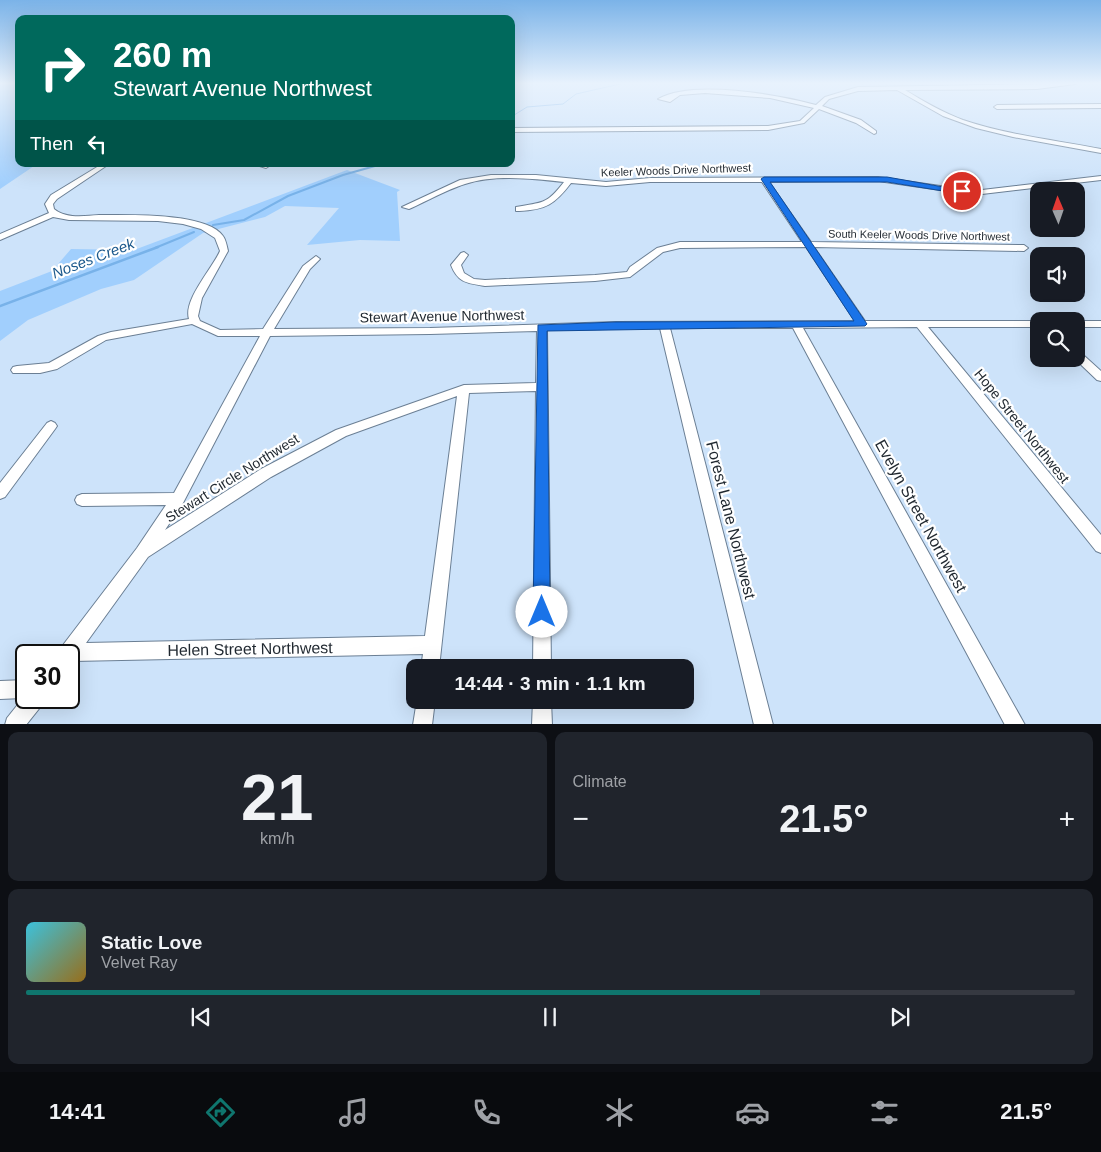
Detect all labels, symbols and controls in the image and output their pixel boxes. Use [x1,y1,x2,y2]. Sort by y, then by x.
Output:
icon: right [30,35,95,100]
text: 260 m [113,35,212,74]
text: Stewart Avenue Northwest [113,76,372,101]
icon: left [83,130,111,158]
text: Then [30,133,73,154]
street label: Keeler Woods Drive Northwest [601,161,751,179]
pin [941,170,983,212]
icon: arrive [948,177,976,205]
north arrow [1030,182,1085,238]
map controls [1030,182,1085,367]
street label: South Keeler Woods Drive Northwest [828,227,1010,243]
water label: Noses Creek [49,234,138,281]
button: sound [1030,247,1085,302]
street label: Stewart Avenue Northwest [360,307,525,325]
button: search [1030,312,1085,367]
street label: Hope Street Northwest [971,366,1073,486]
street label: Stewart Circle Northwest [162,430,302,526]
street label: Evelyn Street Northwest [872,437,970,596]
street label: Forest Lane Northwest [703,439,759,601]
position arrow [515,585,567,637]
street label: Helen Street Northwest [167,639,333,659]
speed limit sign: 30 [15,644,80,709]
text: 14:44 · 3 min · 1.1 km [454,673,646,694]
text: 21 [241,761,313,834]
text: Climate [573,773,627,790]
text: 21.5° [779,798,868,840]
text: − [573,803,589,834]
text: + [1059,803,1075,834]
text: km/h [260,830,295,847]
text: Static Love [101,932,202,953]
text: Velvet Ray [101,954,177,971]
icon: previous [187,1003,215,1031]
icon: pause [536,1003,564,1031]
icon: next [886,1003,914,1031]
icon: directions [203,1095,238,1130]
icon: music [336,1095,371,1130]
icon: phone [469,1095,504,1130]
icon: climate [602,1095,637,1130]
icon: car [735,1095,770,1130]
icon: filters [867,1095,902,1130]
text: 14:41 [49,1099,105,1124]
text: 21.5° [1000,1099,1052,1124]

